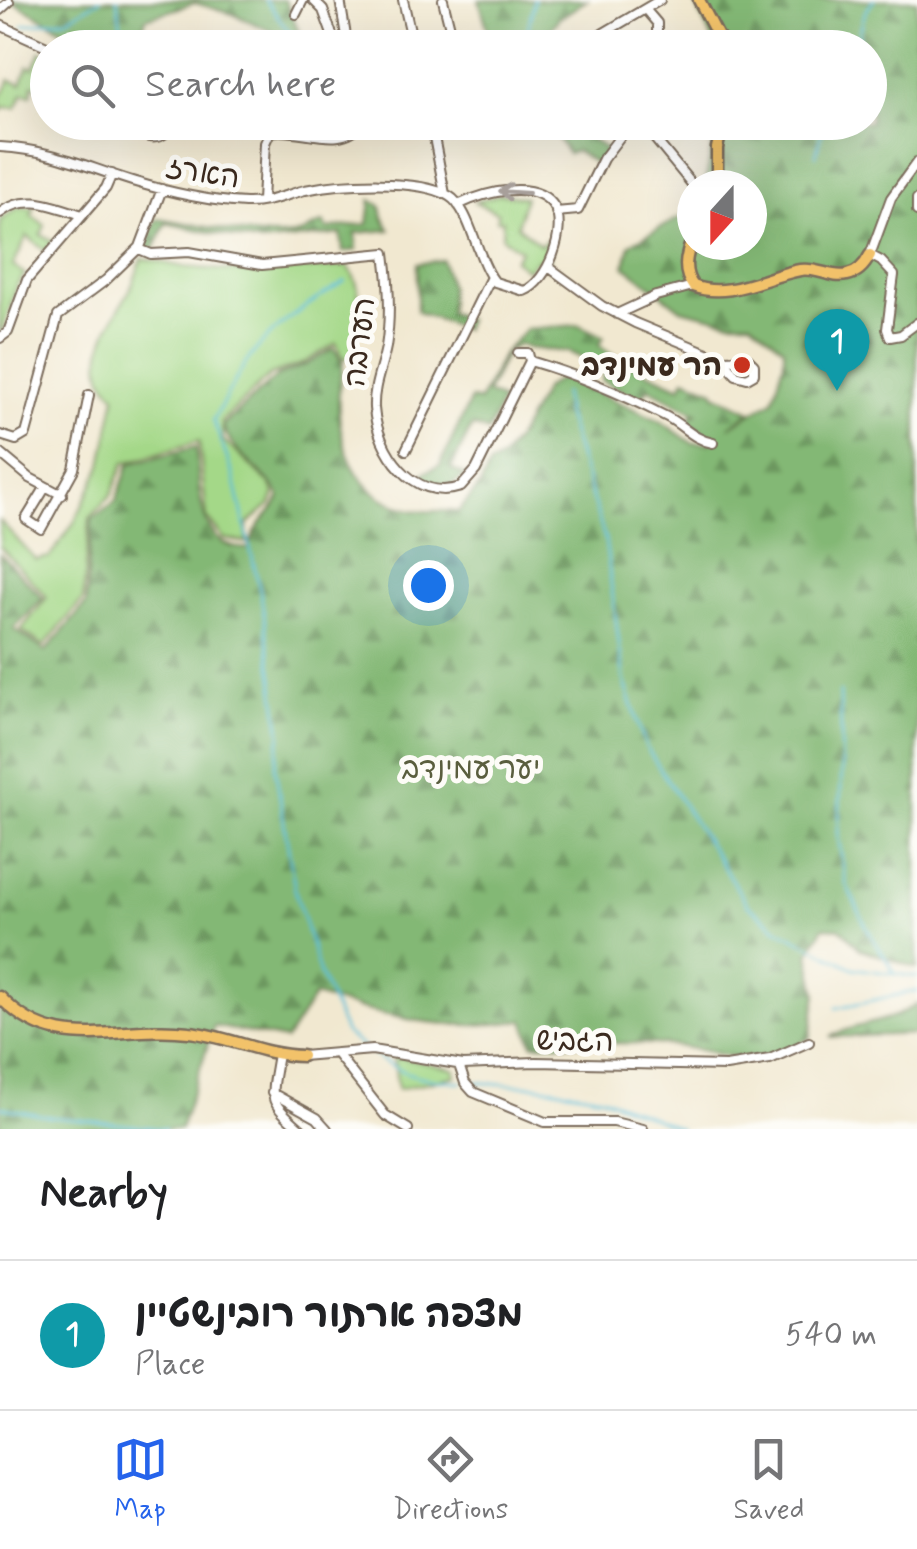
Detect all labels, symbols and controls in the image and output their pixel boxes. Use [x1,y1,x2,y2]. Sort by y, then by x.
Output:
search box [30,30,887,140]
icon: search [65,58,120,113]
text: Search here [145,61,336,110]
street label: הארז [163,148,242,199]
north arrow [677,170,767,260]
one-way arrow [499,182,531,201]
street label: הערבה [336,295,385,389]
pin: 1 [804,308,870,391]
place label: הר עמינדב [580,347,722,386]
marker: הר עמינדב [731,354,753,376]
your location [403,560,454,611]
park label: יער עמינדב [402,750,540,789]
street label: הגביש [536,1021,614,1062]
text: Nearby [40,1167,168,1222]
text: מצפה ארתור רובינשטיין [135,1291,523,1340]
text: 1 [65,1314,80,1356]
text: 540 m [785,1314,877,1356]
text: Place [135,1343,205,1385]
tab: Map [113,1432,168,1529]
tab: Directions [393,1432,508,1529]
tab: Saved [734,1432,804,1529]

